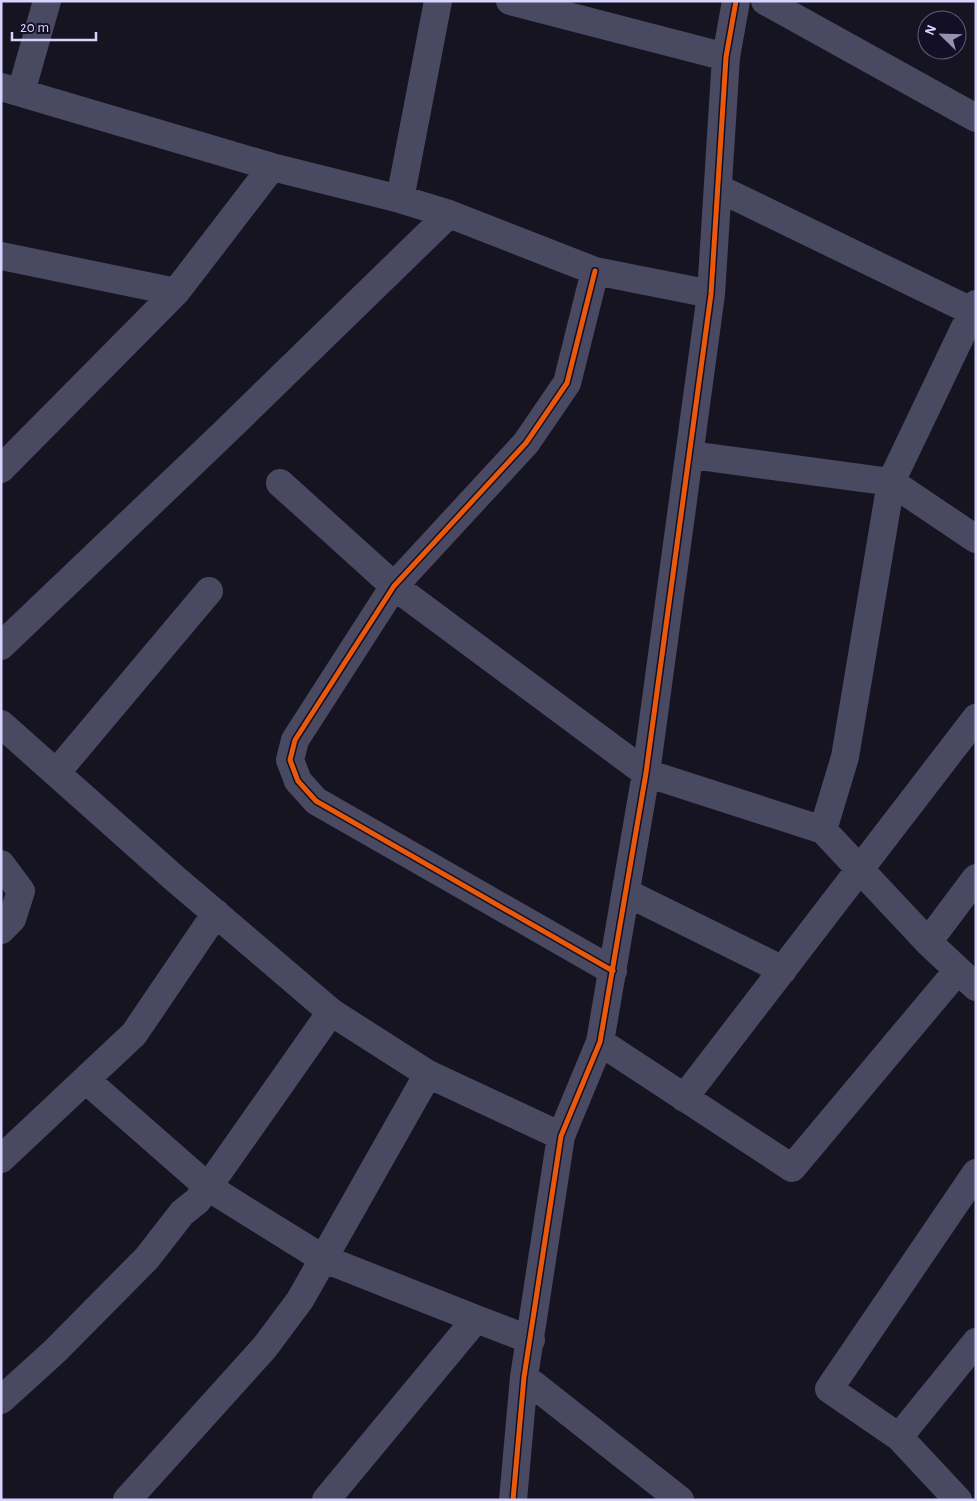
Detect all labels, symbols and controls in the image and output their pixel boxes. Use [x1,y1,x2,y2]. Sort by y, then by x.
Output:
scale bar [12,10,96,42]
north arrow [917,10,967,60]
text: 20 m [20,20,49,35]
text: N [923,23,939,38]

